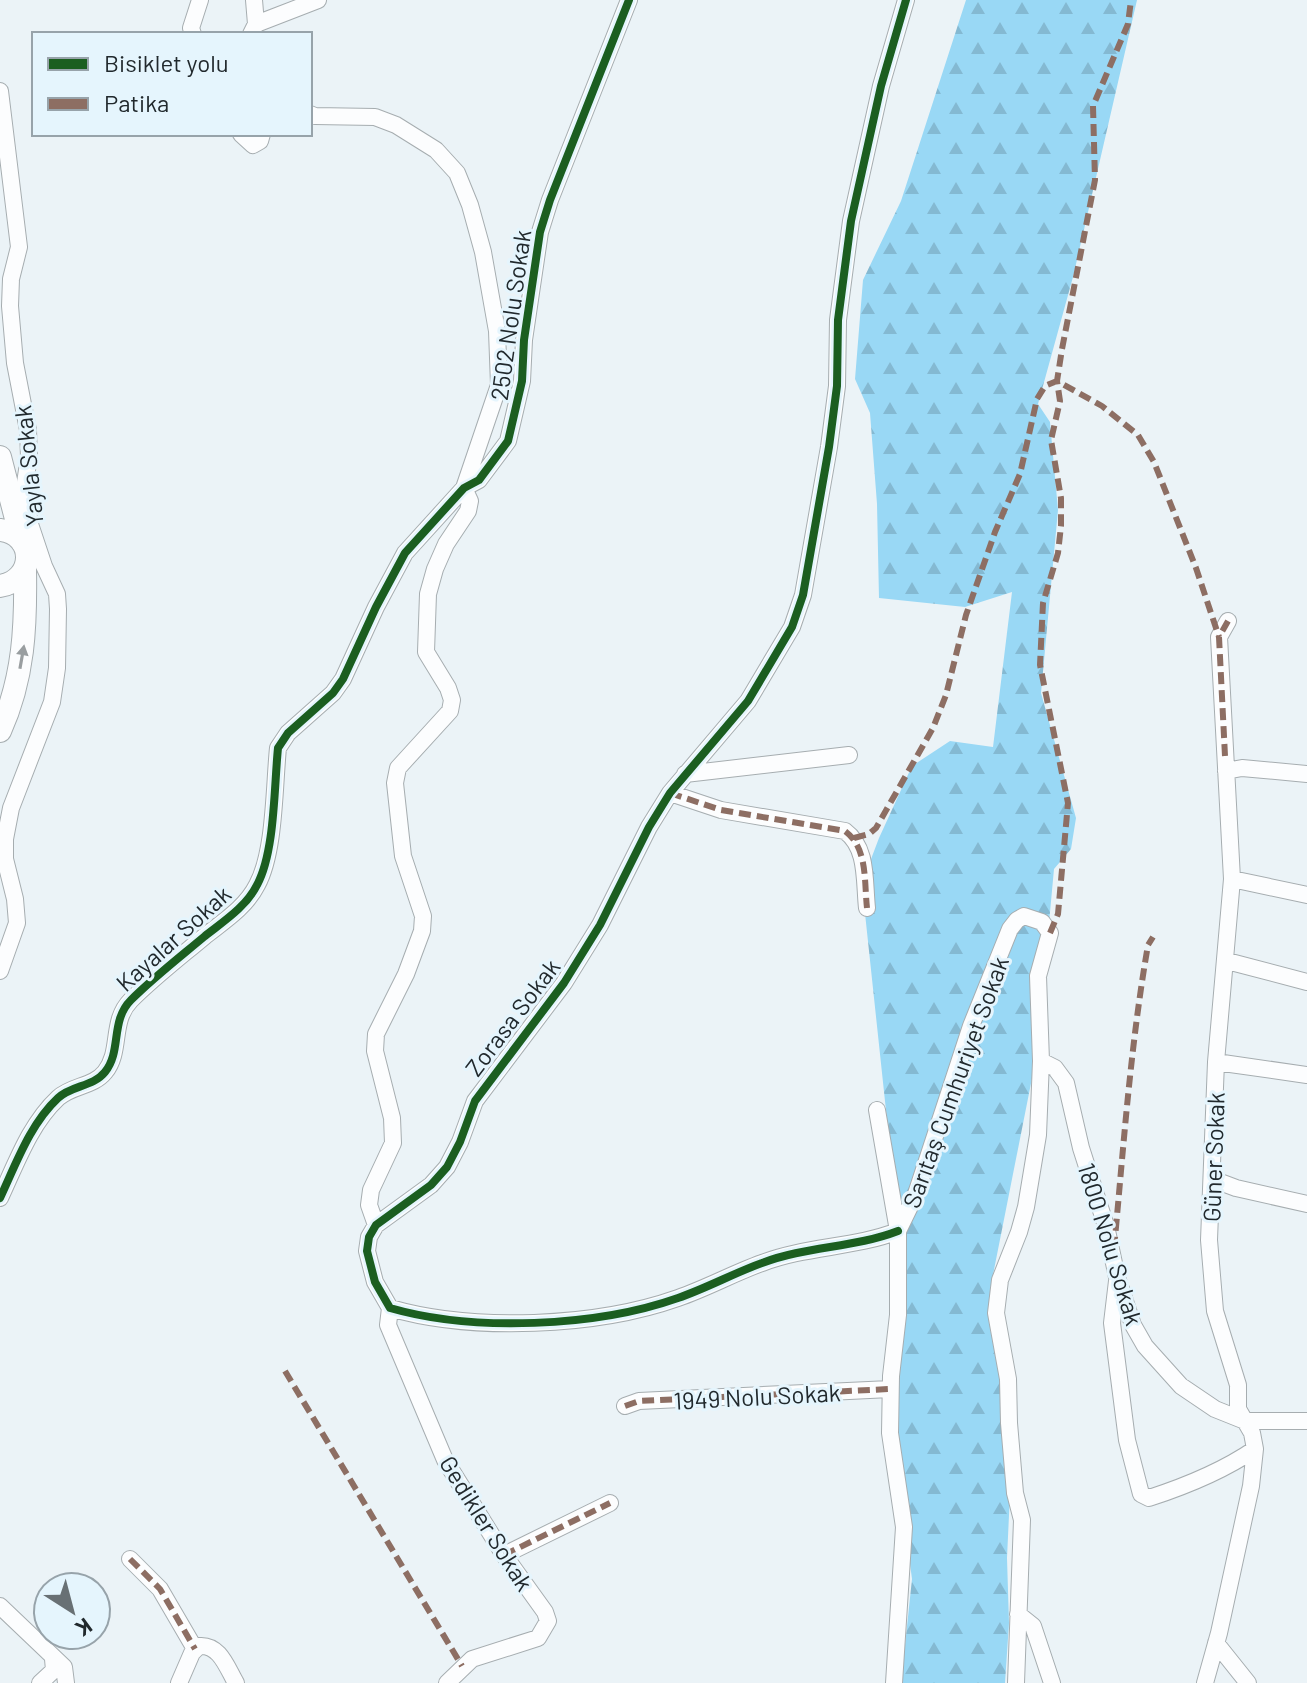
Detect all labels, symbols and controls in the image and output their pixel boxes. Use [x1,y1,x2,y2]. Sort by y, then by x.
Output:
legend [32,32,312,136]
text: Bisiklet yolu [104,48,229,77]
text: Patika [104,88,169,117]
street label: 2502 Nolu Sokak [484,228,536,402]
street label: Yayla Sokak [7,404,49,528]
one-way arrow [17,644,29,669]
street label: Kayalar Sokak [110,879,236,997]
street label: Sarıtaş Cumhuriyet Sokak [896,952,1014,1212]
street label: Zorasa Sokak [459,953,565,1081]
street label: Güner Sokak [1196,1092,1230,1222]
street label: 1800 Nolu Sokak [1072,1159,1150,1329]
street label: 1949 Nolu Sokak [673,1377,841,1415]
street label: Gedikler Sokak [434,1450,540,1596]
north arrow [32,1571,112,1651]
text: K [71,1613,98,1643]

